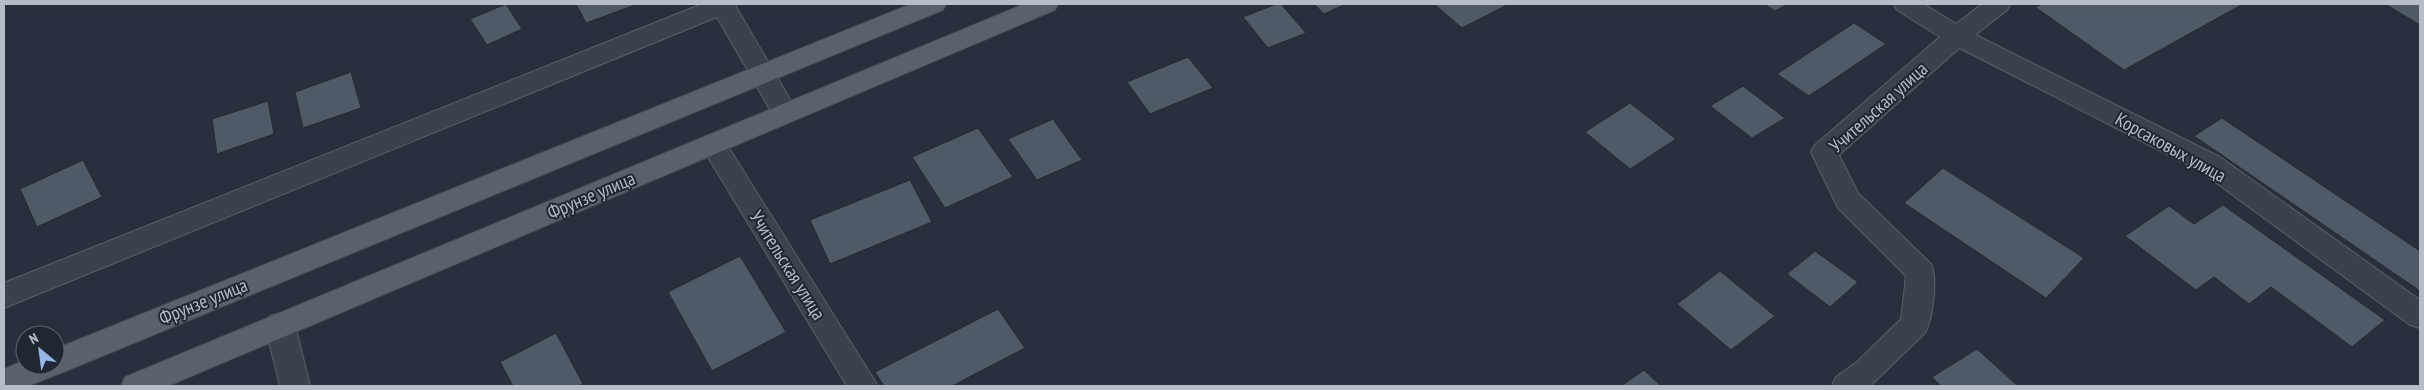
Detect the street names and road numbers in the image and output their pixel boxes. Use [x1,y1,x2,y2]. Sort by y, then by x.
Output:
street label: Учительская улица [1824,56,1932,158]
street label: Корсаковых улица [2111,107,2231,187]
street label: Фрунзе улица [544,166,638,224]
street label: Учительская улица [745,206,831,324]
street label: Фрунзе улица [155,272,251,330]

